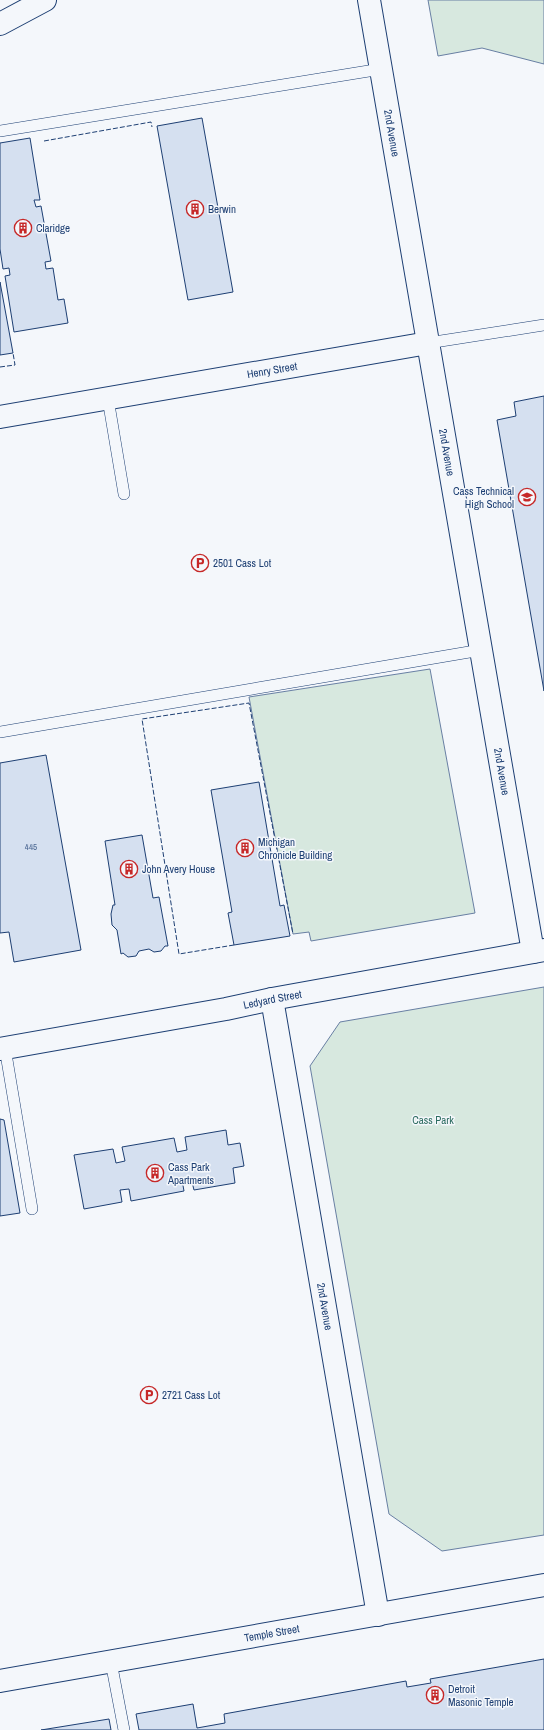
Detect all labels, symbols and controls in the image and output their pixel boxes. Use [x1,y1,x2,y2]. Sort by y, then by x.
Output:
street label: 2nd Avenue [381,108,403,158]
building icon: Berwin [185,199,205,219]
place label: Berwin [208,202,236,216]
building icon: Claridge [13,218,33,238]
place label: Claridge [36,221,70,235]
street label: Henry Street [246,359,299,381]
street label: 2nd Avenue [436,428,458,477]
place label: Cass Technical High School [453,484,514,511]
school or university icon: Cass Technical High School [517,487,537,507]
parking icon: 2501 Cass Lot [190,553,210,573]
place label: 2501 Cass Lot [213,556,272,570]
street label: 2nd Avenue [491,747,513,796]
place label: Michigan Chronicle Building [258,835,332,862]
building icon: Michigan Chronicle Building [235,838,255,858]
house number: 445 [25,841,37,853]
building icon: John Avery House [119,859,139,879]
place label: John Avery House [142,862,215,876]
street label: Ledyard Street [242,987,303,1012]
park label: Cass Park [412,1113,454,1127]
place label: Cass Park Apartments [167,1160,215,1187]
building icon: Cass Park Apartments [145,1163,165,1183]
street label: 2nd Avenue [314,1282,336,1331]
parking icon: 2721 Cass Lot [139,1385,159,1405]
place label: 2721 Cass Lot [162,1388,221,1402]
street label: Temple Street [243,1621,301,1645]
place label: Detroit Masonic Temple [448,1682,514,1709]
building icon: Detroit Masonic Temple [425,1685,445,1705]

